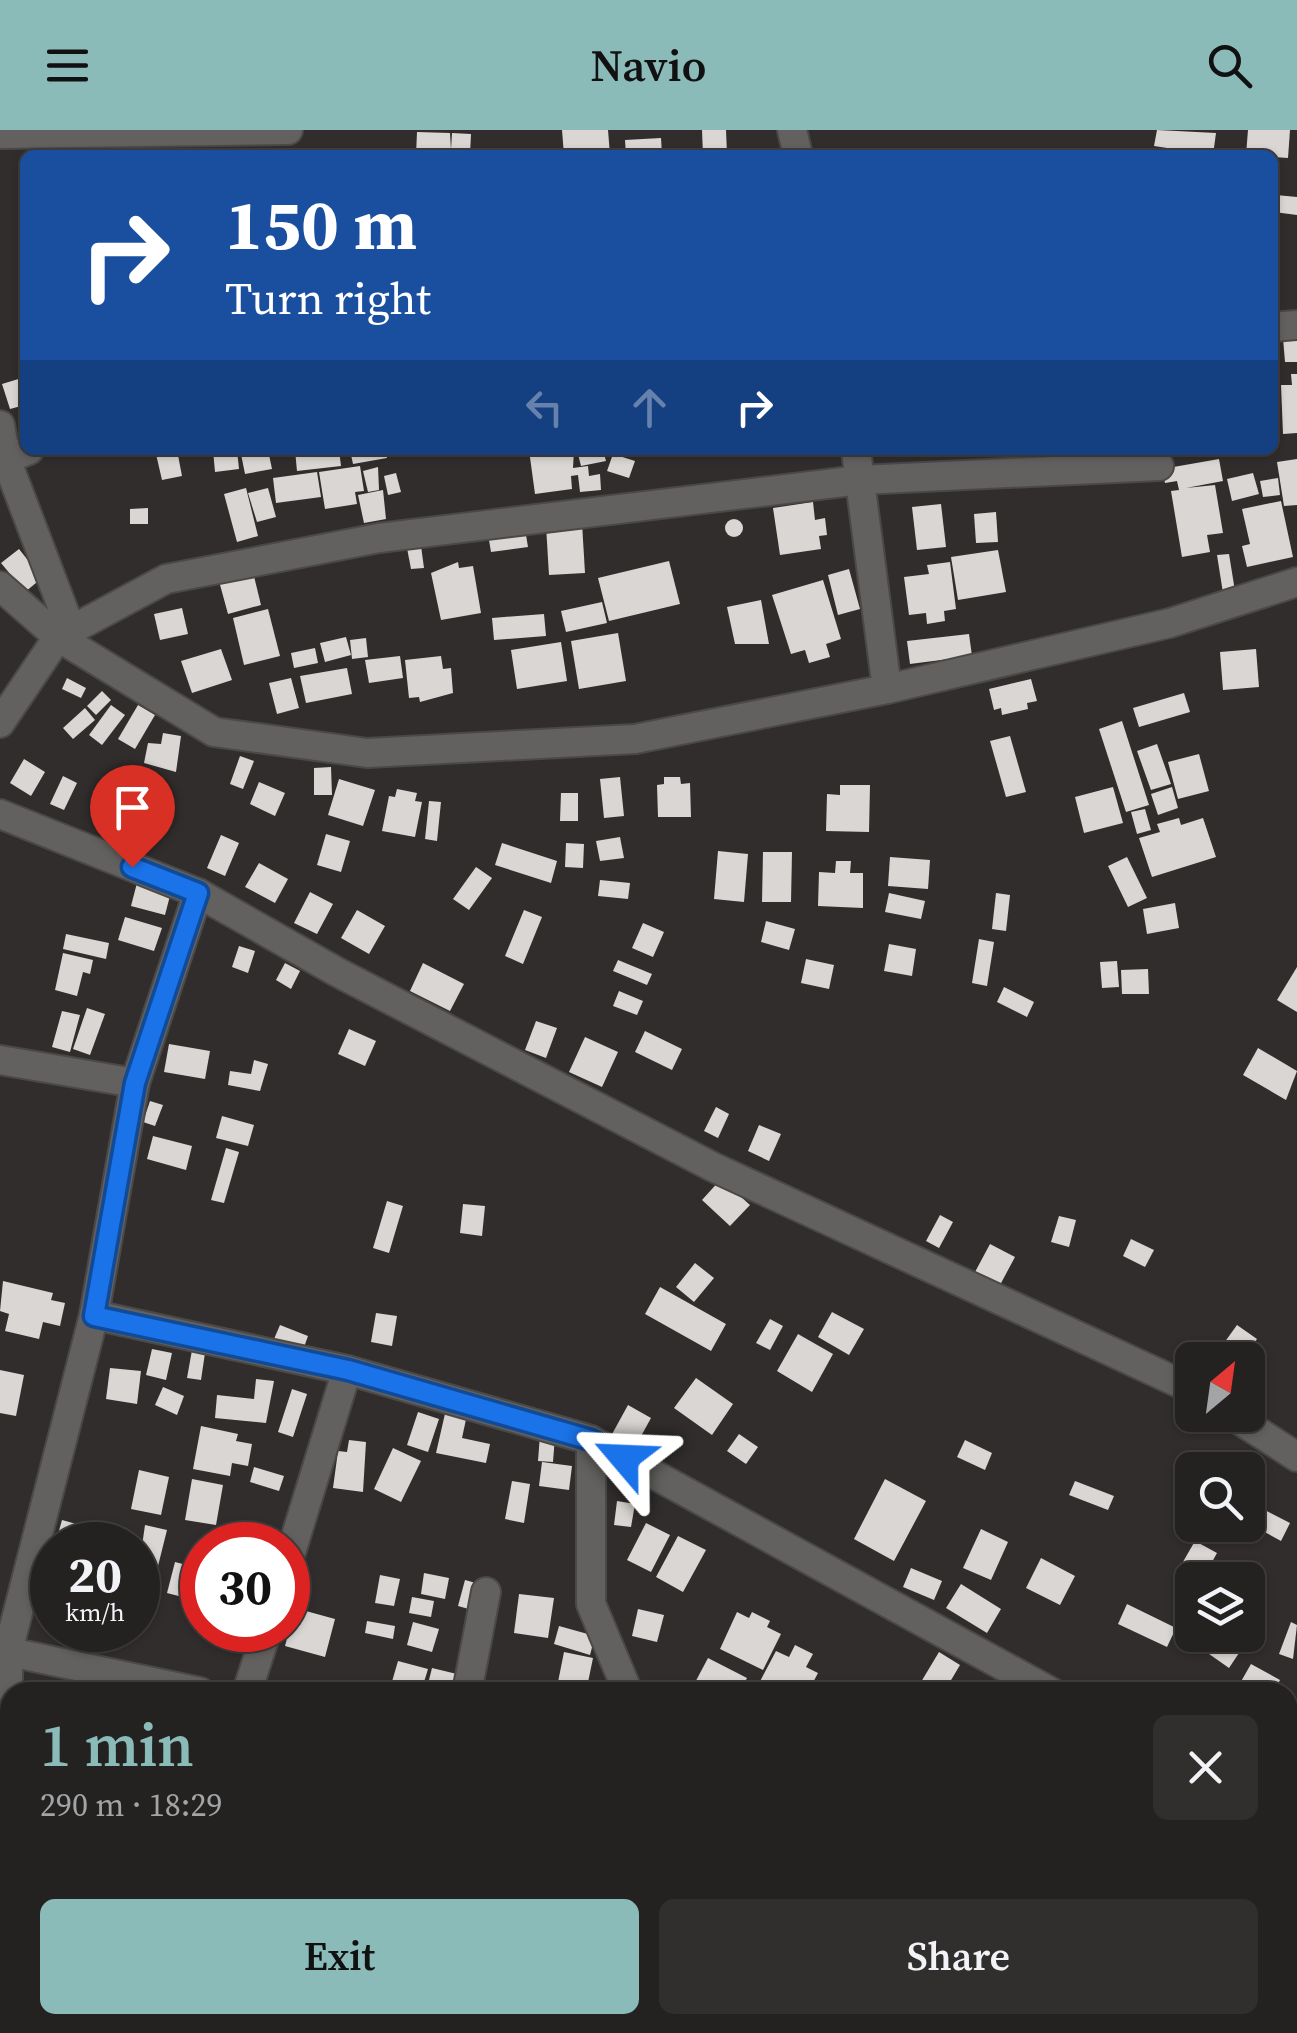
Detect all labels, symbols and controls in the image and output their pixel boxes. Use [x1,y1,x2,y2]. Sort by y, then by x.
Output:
text: Navio [590,34,707,96]
icon: menu [40,38,95,93]
icon: search [1202,38,1257,93]
text: 150 m [225,176,417,272]
icon: right [60,190,190,320]
text: Turn right [225,267,431,329]
icon: left [517,380,572,435]
icon: ahead [622,380,677,435]
icon: right [727,380,782,435]
pin [90,765,175,868]
icon: arrive [105,780,160,835]
north arrow [1175,1342,1265,1432]
map controls [1175,1342,1265,1652]
position arrow [572,1406,676,1510]
button: search [1175,1452,1265,1542]
speed limit sign: 30 [180,1522,310,1652]
text: 20 [68,1540,122,1609]
button: layers [1175,1562,1265,1652]
text: km/h [65,1595,125,1629]
text: 1 min [40,1704,194,1786]
button: close [1153,1715,1258,1820]
text: 290 m · 18:29 [40,1783,222,1827]
button: Exit [40,1899,639,2014]
button: Share [659,1899,1258,2014]

